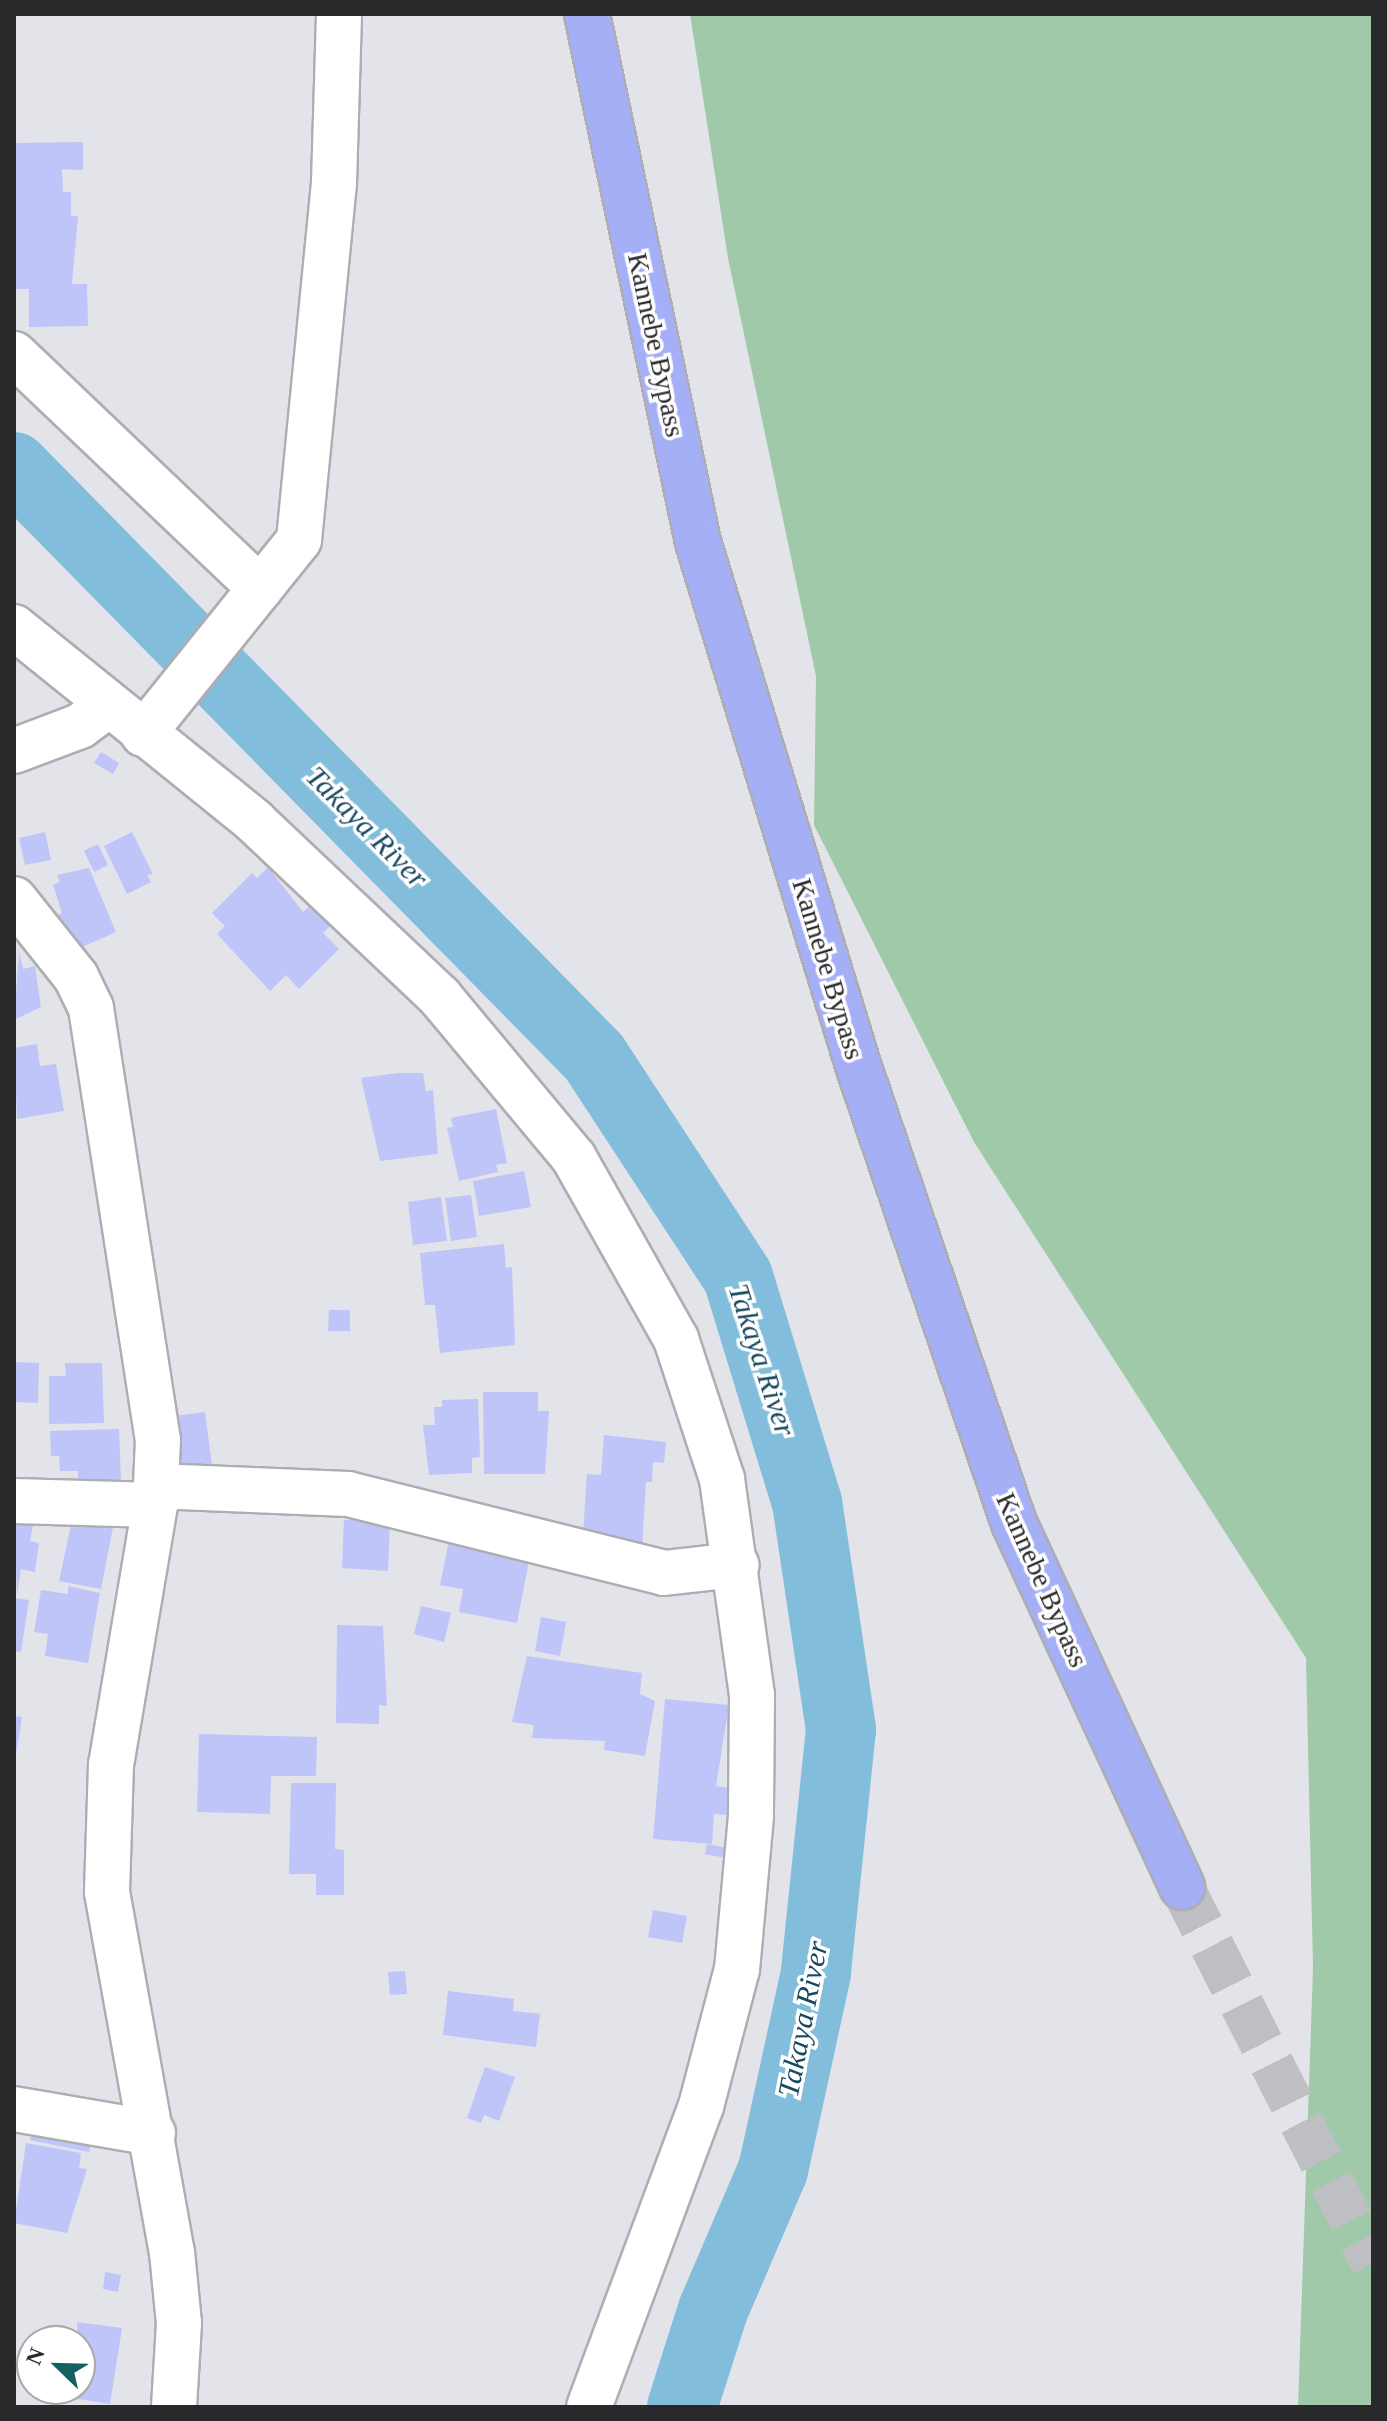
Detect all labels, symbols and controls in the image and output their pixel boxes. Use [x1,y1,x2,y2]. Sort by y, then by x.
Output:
street label: Kannebe Bypass [620,250,692,440]
water label: Takaya River [298,758,436,896]
street label: Kannebe Bypass [785,874,871,1064]
water label: Takaya River [720,1279,804,1441]
street label: Kannebe Bypass [989,1488,1095,1672]
water label: Takaya River [770,1938,836,2100]
north arrow [16,2325,96,2405]
text: N [21,2344,50,2368]

